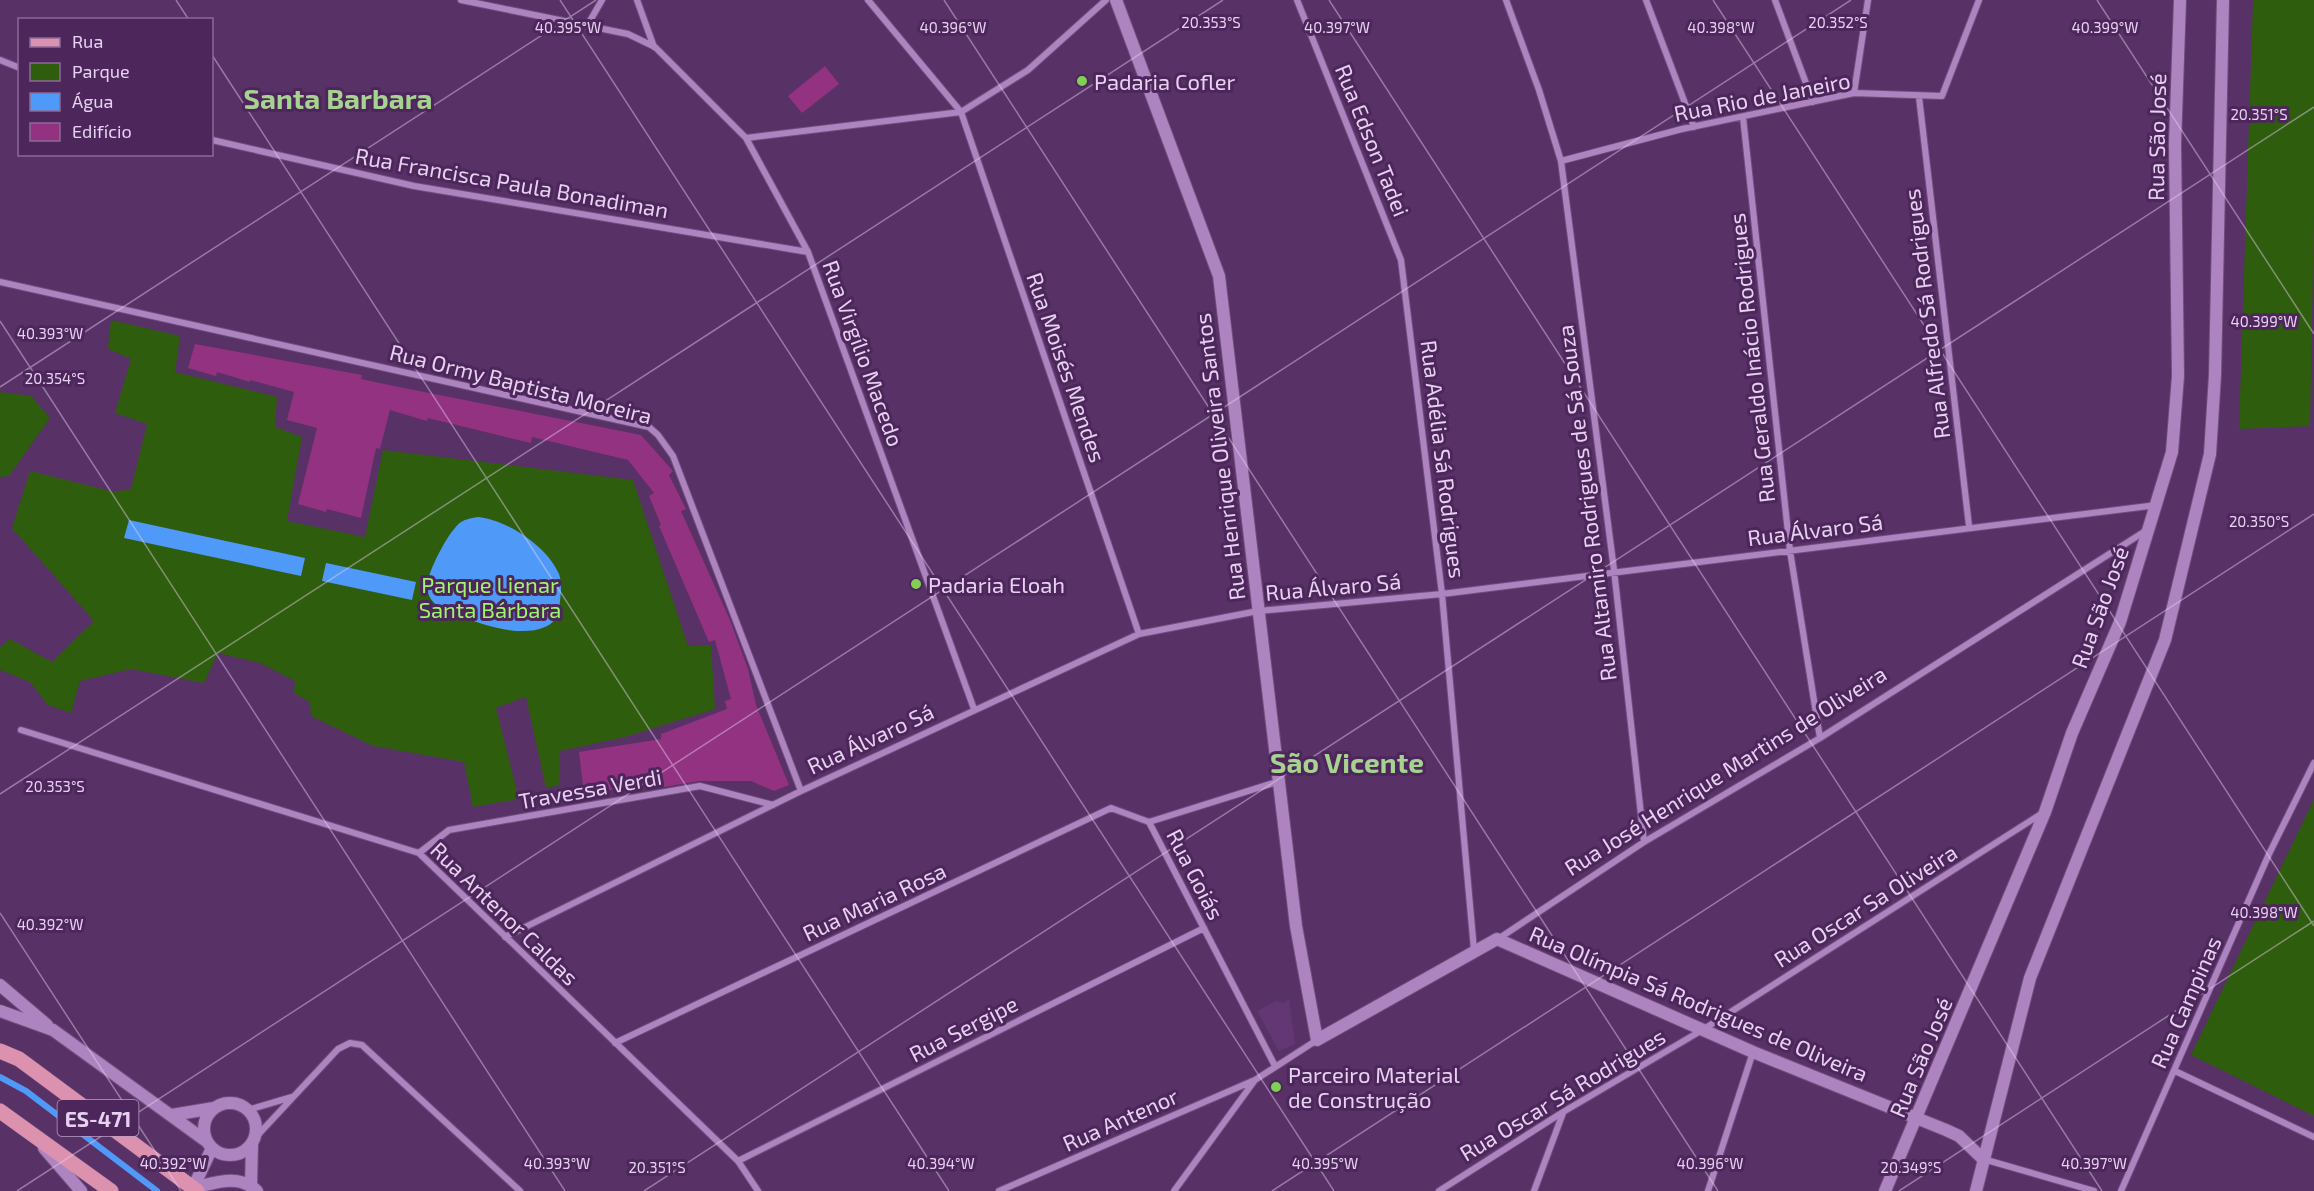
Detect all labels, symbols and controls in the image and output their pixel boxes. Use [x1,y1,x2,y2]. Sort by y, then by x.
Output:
text: 20.353°S [1181,13,1241,31]
text: 20.352°S [1808,13,1868,31]
legend [18,18,213,156]
text: 40.395°W [535,18,601,36]
text: 40.396°W [920,18,986,36]
text: 40.397°W [1304,18,1370,36]
text: 40.398°W [1687,18,1755,36]
text: 40.399°W [2072,18,2138,36]
text: Rua [72,30,103,52]
text: Parque [72,60,130,82]
street label: Rua Edson Tadei [1331,60,1415,220]
street label: Rua Rio de Janeiro [1672,66,1852,126]
place label: Padaria Cofler [1094,68,1235,94]
street label: Rua São José [2142,73,2170,201]
marker: Padaria Cofler [1075,74,1089,88]
district label: Santa Barbara [244,81,432,115]
text: Água [72,90,113,112]
text: 20.351°S [2230,105,2288,123]
text: Edifício [72,120,132,142]
street label: Rua Francisca Paula Bonadiman [353,142,671,222]
street label: Rua Alfredo Sá Rodrigues [1898,188,1954,440]
street label: Rua Geraldo Inácio Rodrigues [1723,212,1779,504]
street label: Rua Virgílio Macedo [818,256,910,450]
street label: Rua Moisés Mendes [1022,269,1112,465]
street label: Rua Henrique Oliveira Santos [1188,312,1250,602]
text: 40.399°W [2231,312,2297,330]
street label: Rua Altamiro Rodrigues de Sá Souza [1551,323,1621,683]
text: 40.393°W [17,324,83,342]
street label: Rua Ormy Baptista Moreira [387,338,655,428]
street label: Rua Adélia Sá Rodrigues [1416,338,1472,580]
text: 20.354°S [25,369,85,387]
street label: Rua Álvaro Sá [1746,508,1884,550]
text: 20.350°S [2229,512,2289,530]
street label: Rua São José [2065,543,2133,671]
street label: Rua Álvaro Sá [1264,567,1402,605]
park label: Parque Lienar Santa Bárbara [419,571,561,622]
place label: Padaria Eloah [928,571,1065,597]
marker: Padaria Eloah [909,577,923,591]
street label: Rua José Henrique Martins de Oliveira [1559,660,1891,880]
street label: Rua Álvaro Sá [803,697,937,779]
district label: São Vicente [1270,745,1424,779]
street label: Travessa Verdi [516,763,664,813]
text: 20.353°S [25,777,85,795]
street label: Rua Goiás [1162,824,1230,924]
street label: Rua Antenor Caldas [426,836,584,990]
street label: Rua Oscar Sa Oliveira [1769,838,1961,972]
street label: Rua Maria Rosa [798,856,950,946]
text: 40.398°W [2230,903,2298,921]
text: 40.392°W [17,915,83,933]
street label: Rua Olímpia Sá Rodrigues de Oliveira [1526,920,1872,1086]
street label: Rua Campinas [2144,932,2226,1072]
street label: Rua Sergipe [904,990,1022,1066]
street label: Rua São José [1883,993,1957,1121]
street label: Rua Oscar Sá Rodrigues [1455,1022,1669,1166]
place label: Parceiro Material de Construção [1288,1061,1460,1114]
marker: Parceiro Material de Construção [1269,1080,1283,1094]
street label: Rua Antenor [1058,1082,1182,1156]
road number: ES-471 [57,1100,138,1136]
text: 40.392°W [140,1154,206,1172]
text: 40.393°W [524,1154,590,1172]
text: 40.394°W [907,1154,975,1172]
text: 40.395°W [1292,1154,1358,1172]
text: 40.396°W [1677,1154,1743,1172]
text: 40.397°W [2061,1154,2127,1172]
text: 20.351°S [628,1158,686,1176]
text: 20.349°S [1881,1158,1941,1176]

